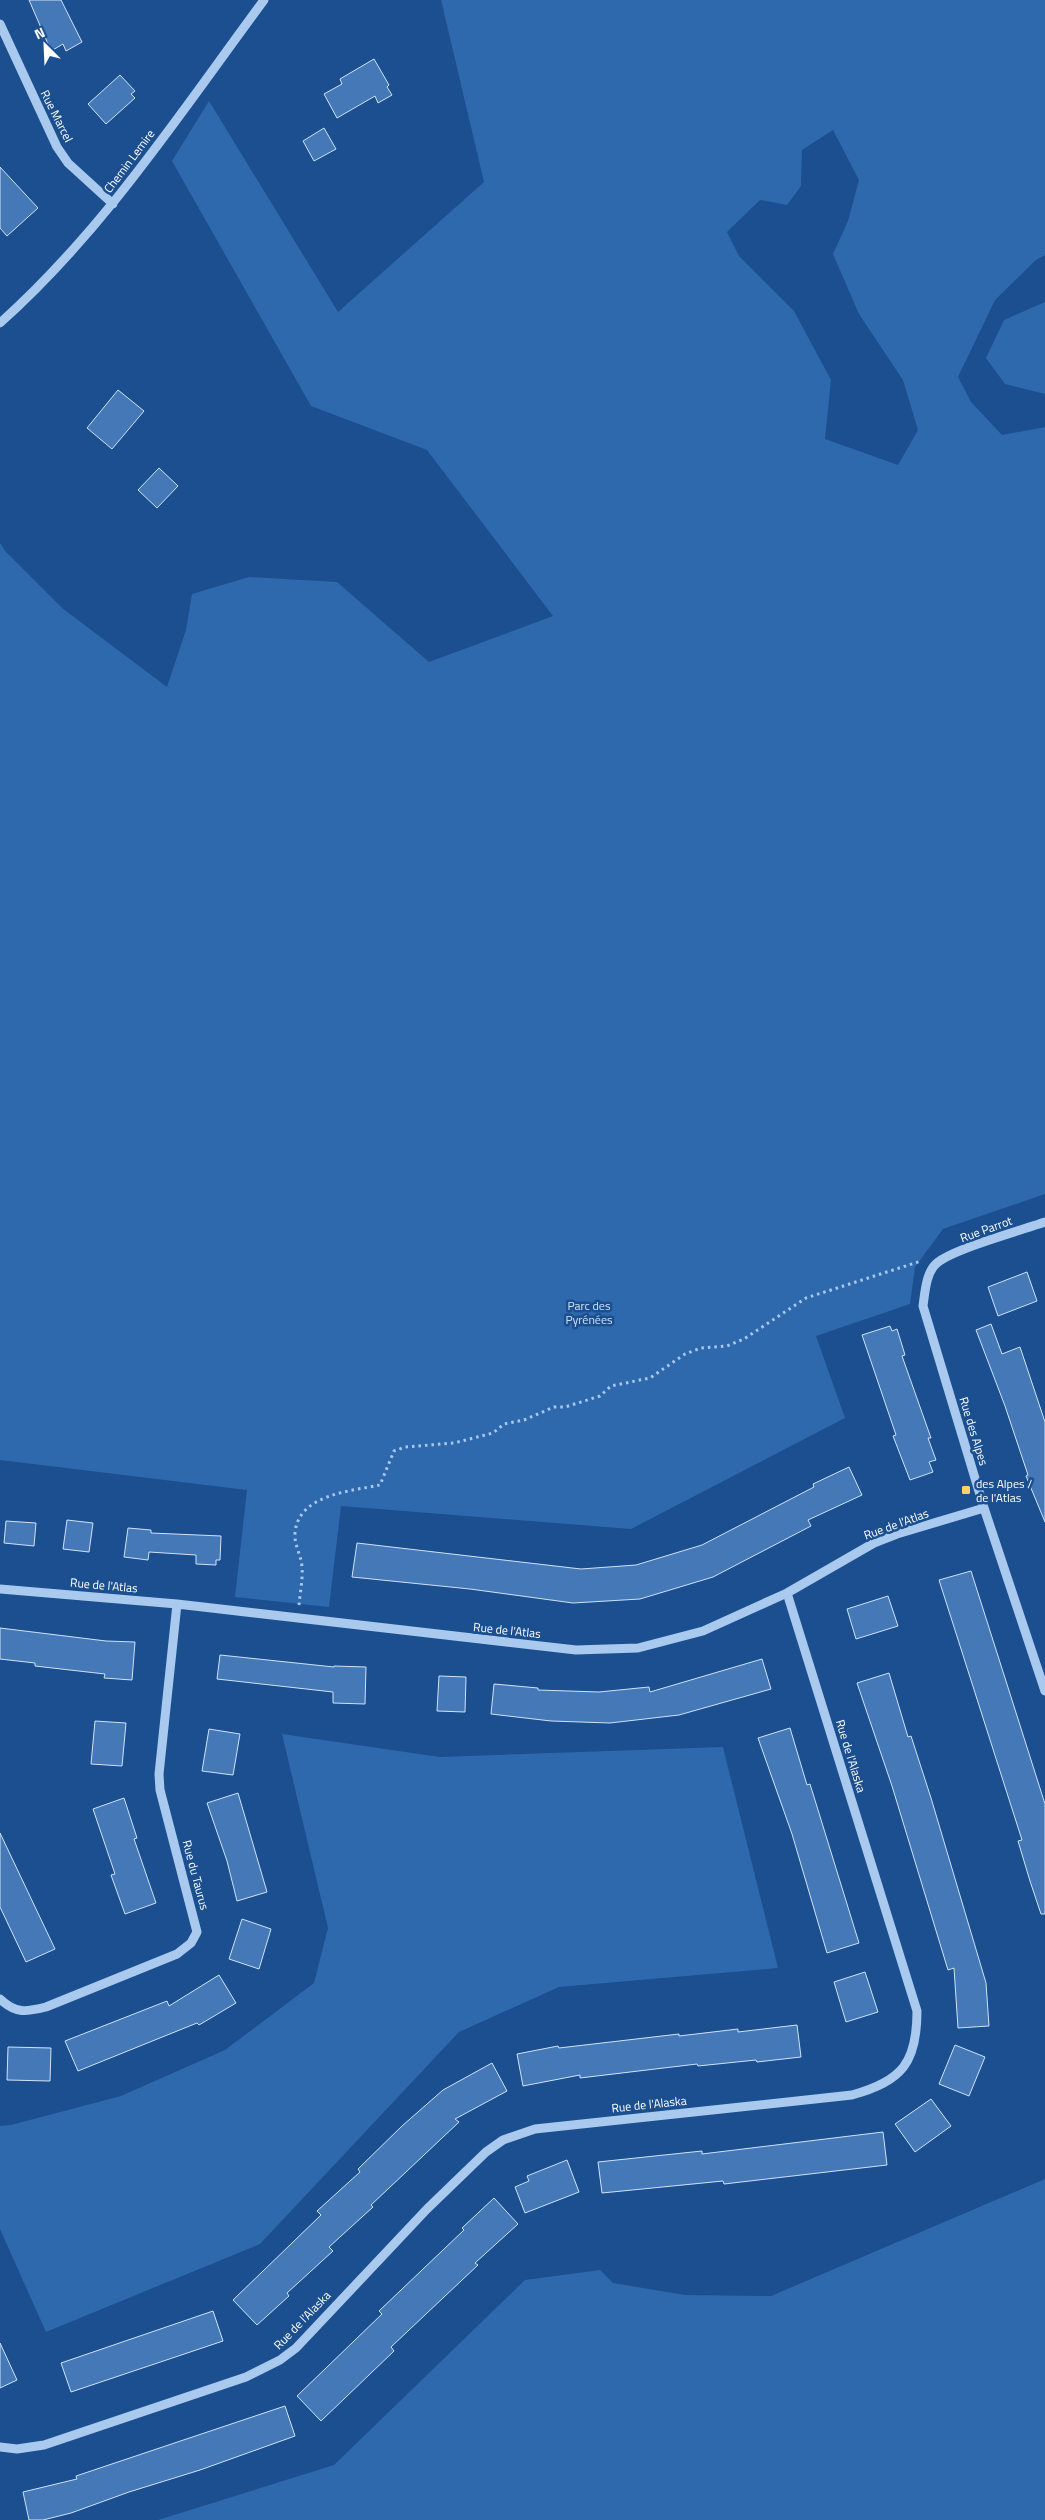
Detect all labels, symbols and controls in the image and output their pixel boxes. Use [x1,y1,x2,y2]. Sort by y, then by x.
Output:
north arrow [20,20,70,70]
text: N [31,21,48,44]
street label: Rue Marcel [36,86,78,146]
street label: Chemin Lemire [99,125,159,197]
street label: Rue Parrot [957,1211,1015,1247]
park label: Parc des Pyrénées [565,1296,613,1329]
street label: Rue des Alpes [955,1394,994,1468]
place label: des Alpes / de l'Atlas [976,1474,1032,1507]
marker: des Alpes / de l'Atlas [960,1484,972,1496]
street label: Rue de l'Atlas [861,1503,931,1545]
street label: Rue de l'Atlas [69,1573,139,1597]
street label: Rue de l'Atlas [472,1617,542,1643]
street label: Rue de l'Alaska [831,1717,871,1795]
street label: Rue du Taurus [178,1838,215,1912]
street label: Rue de l'Alaska [610,2091,688,2117]
street label: Rue de l'Alaska [269,2286,335,2354]

